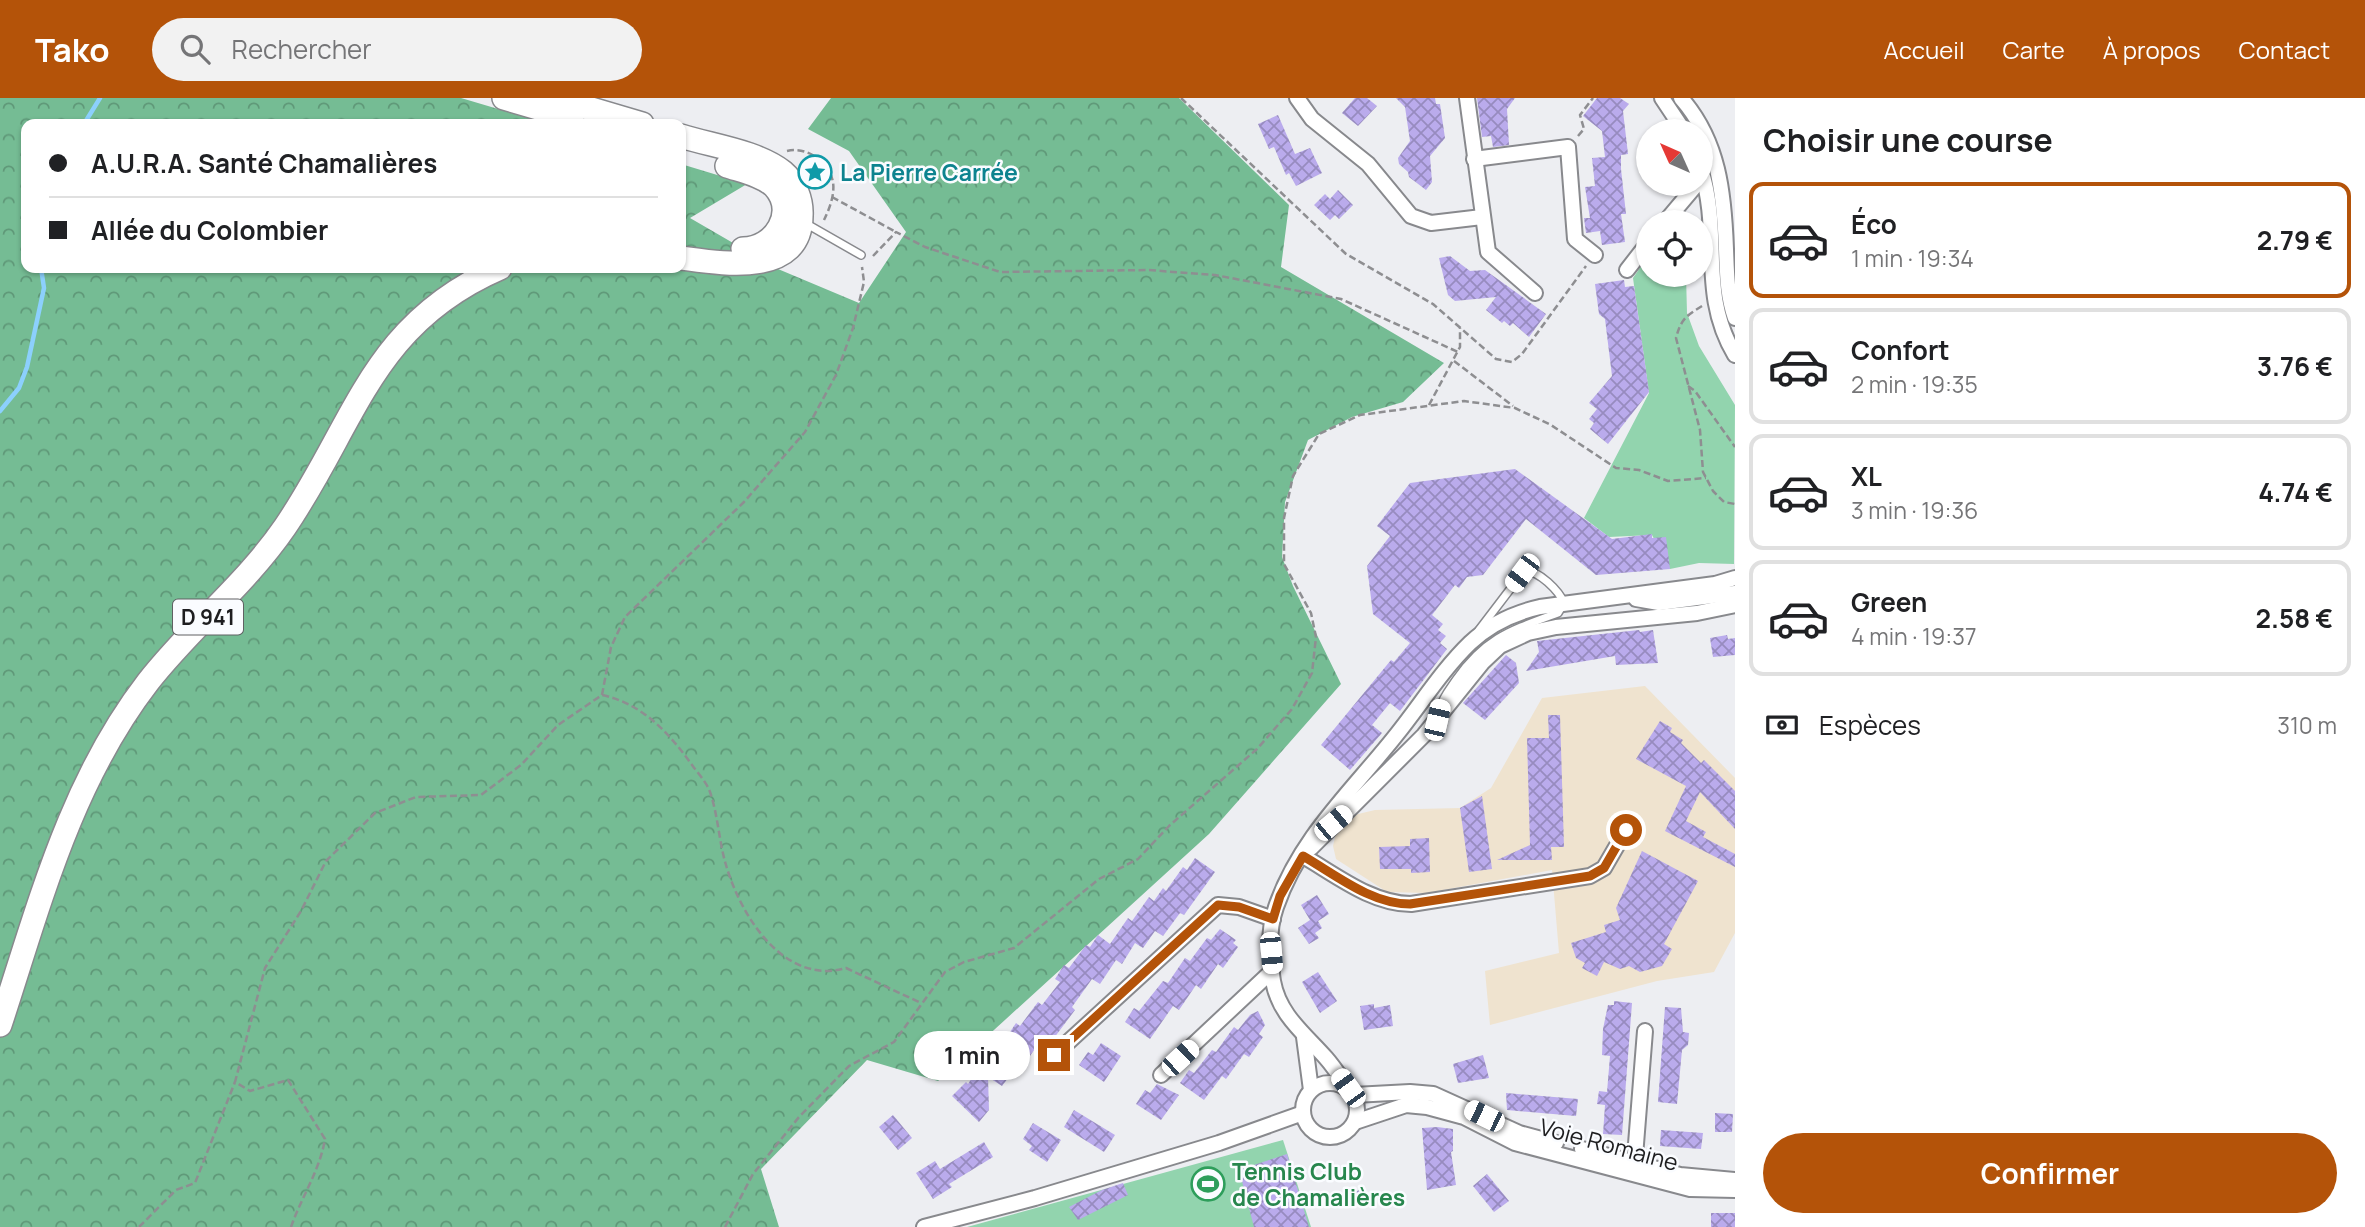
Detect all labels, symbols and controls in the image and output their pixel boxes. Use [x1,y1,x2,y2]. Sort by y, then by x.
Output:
search box [152,18,642,81]
text: Tako [35,27,110,72]
icon: search [176,30,214,68]
text: Rechercher [232,31,372,67]
text: Accueil [1884,33,1964,66]
text: Carte [2002,33,2065,66]
text: À propos [2103,33,2201,66]
text: Contact [2239,33,2330,66]
text: Choisir une course [1763,118,2053,162]
north arrow [1636,119,1713,196]
map controls [1636,119,1713,287]
text: A.U.R.A. Santé Chamalières [91,145,437,181]
place icon: La Pierre Carrée [796,153,834,191]
place label: La Pierre Carrée [840,156,1018,188]
text: Éco [1851,206,1897,242]
icon: car [1767,209,1830,272]
button: locate [1636,210,1713,287]
text: Allée du Colombier [91,212,328,248]
text: 2.79 € [2257,222,2333,258]
text: 1 min · 19:34 [1851,242,1974,274]
text: Confort [1851,332,1950,368]
icon: car [1767,335,1830,398]
text: 3.76 € [2257,348,2333,384]
text: 2 min · 19:35 [1851,368,1978,400]
text: XL [1851,458,1882,494]
icon: car [1767,461,1830,524]
text: 4.74 € [2258,474,2333,510]
text: 3 min · 19:36 [1851,494,1978,526]
car [1501,550,1544,596]
text: Green [1851,584,1927,620]
icon: car [1767,587,1830,650]
road number: D 941 [173,600,243,634]
text: 2.58 € [2256,600,2333,636]
text: 4 min · 19:37 [1851,620,1977,652]
car [1423,697,1452,743]
icon: cash [1763,706,1801,744]
text: Espèces [1819,707,1921,743]
text: 310 m [2277,709,2337,741]
car [1311,801,1356,845]
route start [1610,814,1642,846]
car [1259,931,1284,975]
callout: 1 min [914,1030,1030,1080]
car [1158,1036,1203,1080]
text: 1 min [944,1039,1000,1071]
route end [1038,1039,1070,1071]
car [1328,1065,1369,1111]
car [1461,1097,1508,1135]
street label: Voie Romaine [1536,1110,1682,1178]
button: Confirmer [1763,1133,2337,1213]
place label: Tennis Club de Chamalières [1232,1155,1405,1213]
sports icon: Tennis Club de Chamalières [1189,1165,1227,1203]

